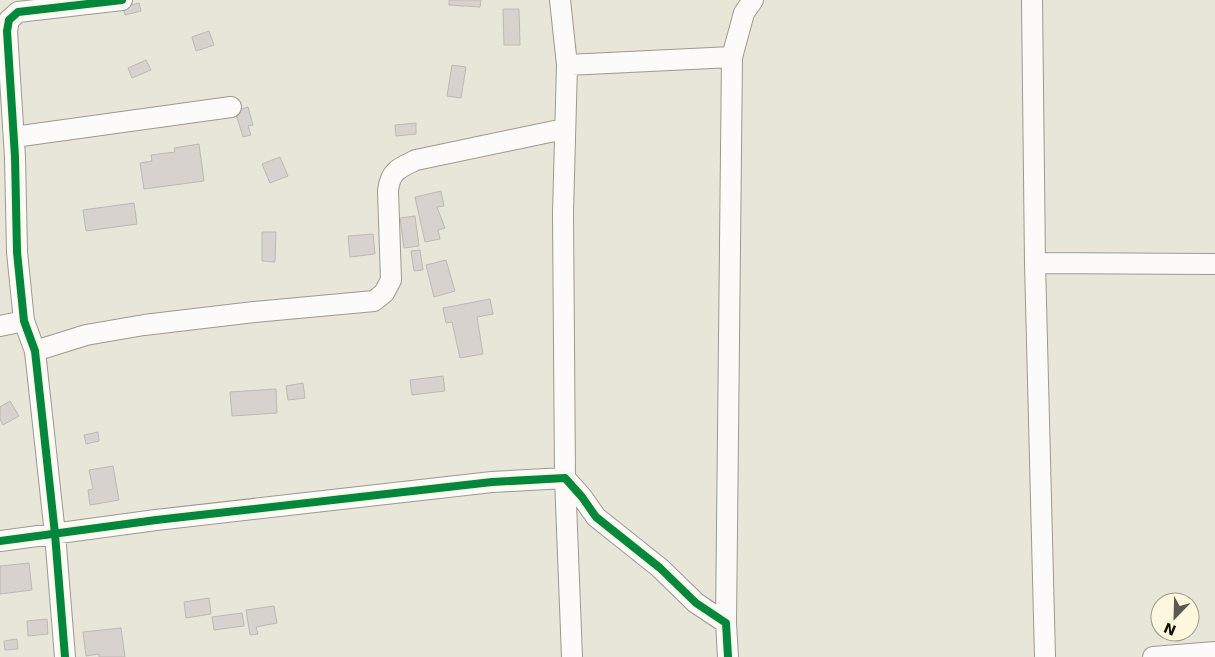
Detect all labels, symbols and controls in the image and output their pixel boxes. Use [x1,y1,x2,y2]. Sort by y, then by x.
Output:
north arrow [1150,592,1200,642]
text: N [1161,619,1178,639]

